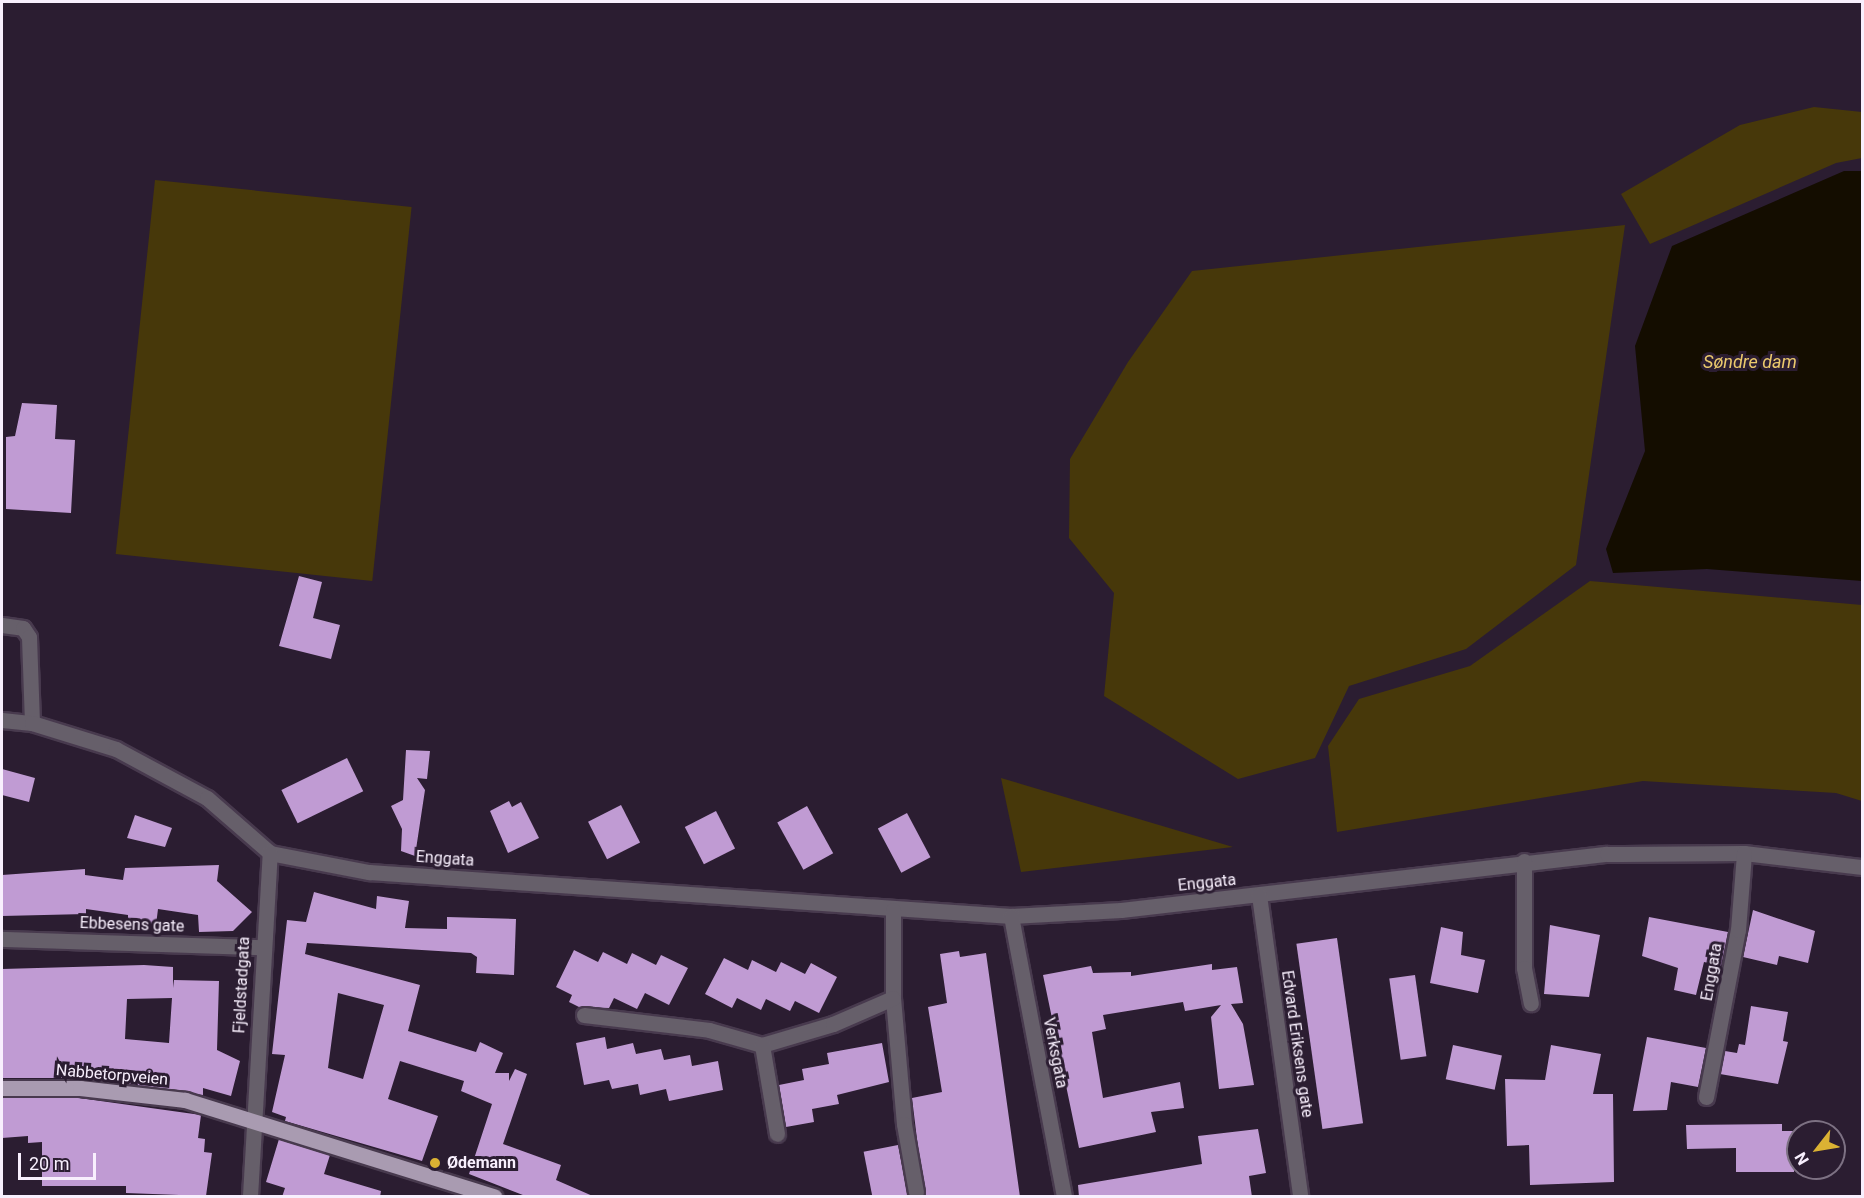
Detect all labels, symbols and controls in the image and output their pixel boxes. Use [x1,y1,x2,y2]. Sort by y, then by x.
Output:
water label: Søndre dam [1703,351,1797,373]
street label: Enggata [415,847,475,871]
street label: Enggata [1177,870,1237,896]
street label: Ebbesens gate [79,914,185,936]
street label: Fjeldstadgata [230,936,254,1034]
street label: Enggata [1697,942,1727,1002]
street label: Edvard Eriksens gate [1277,969,1317,1119]
street label: Verksgata [1039,1016,1071,1090]
street label: Nabbetorpveien [55,1061,169,1089]
north arrow [1786,1120,1846,1180]
scale bar [21,1141,99,1179]
text: N [1791,1149,1813,1168]
text: 20 m [29,1153,69,1174]
place label: Ødemann [447,1153,516,1173]
marker: Ødemann [428,1156,442,1170]

